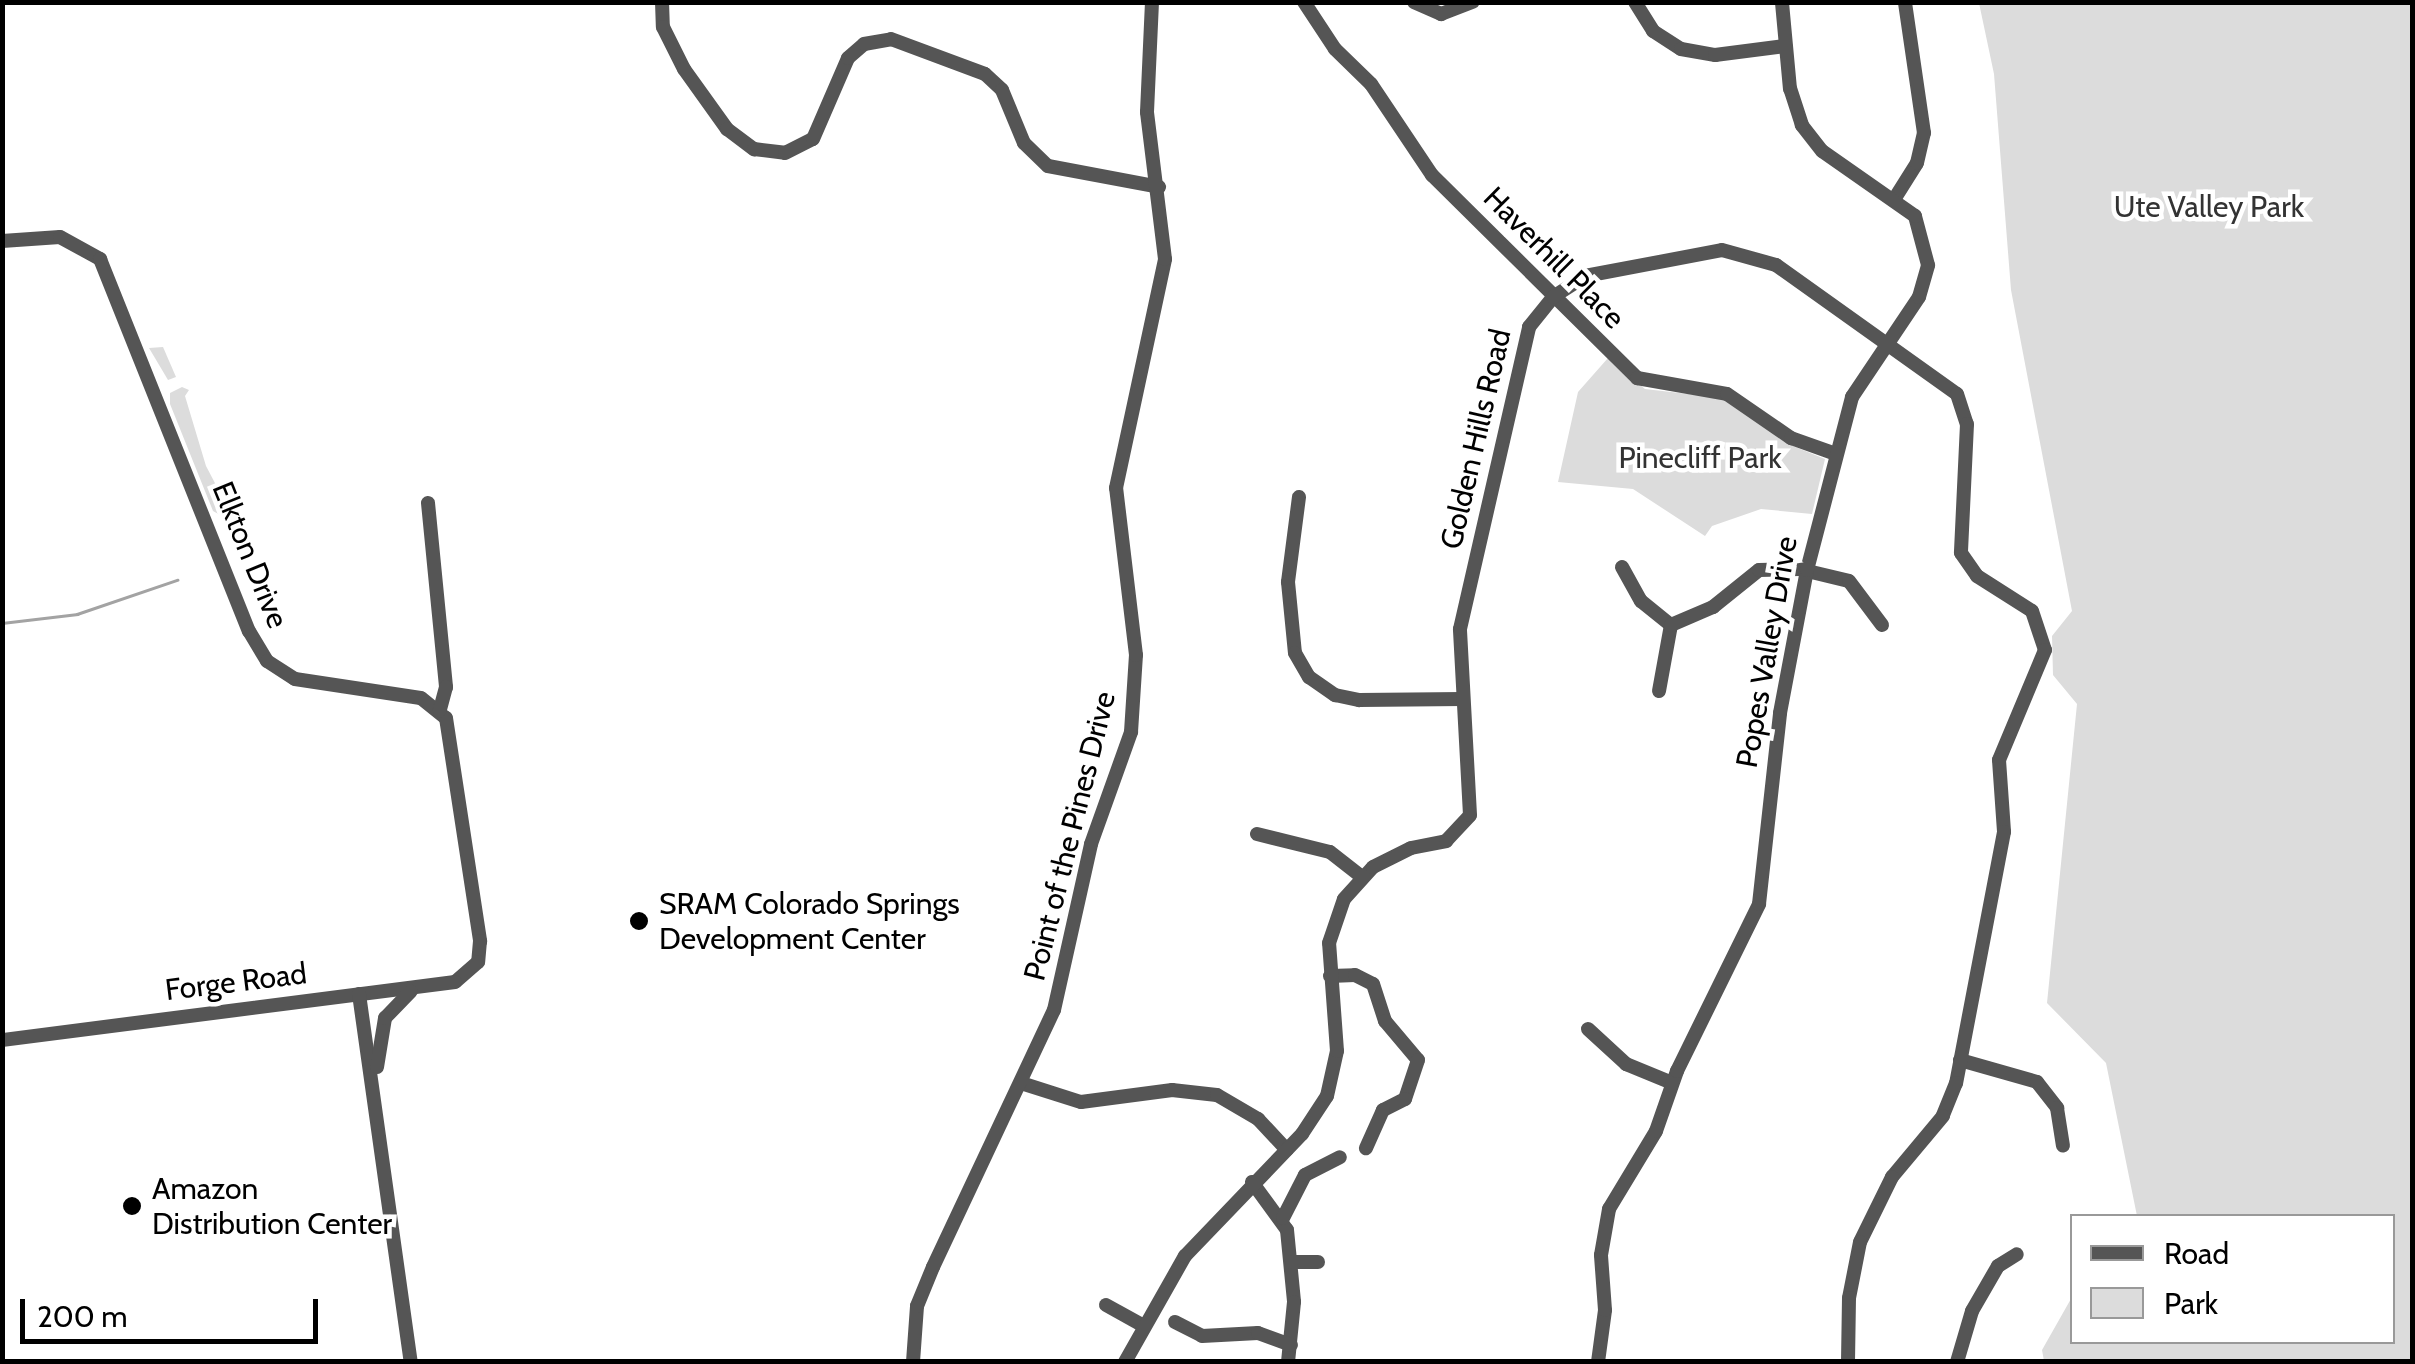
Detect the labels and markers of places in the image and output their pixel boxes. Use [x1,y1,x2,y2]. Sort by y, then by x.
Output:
place label: SRAM Colorado Springs Development Center [659,886,960,956]
marker: SRAM Colorado Springs Development Center [628,910,650,932]
place label: Amazon Distribution Center [152,1171,392,1242]
marker: Amazon Distribution Center [121,1195,143,1217]

